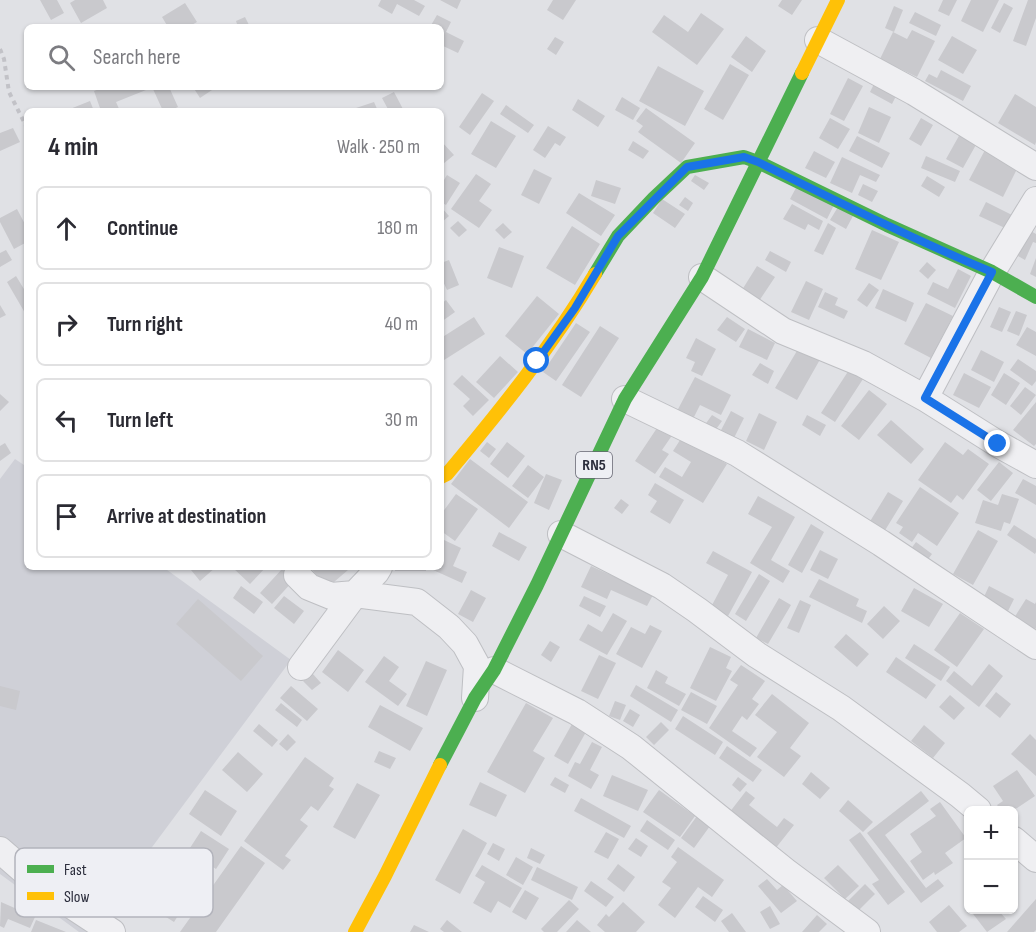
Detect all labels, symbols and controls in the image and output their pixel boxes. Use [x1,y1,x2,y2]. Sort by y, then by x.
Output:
search box [24,24,444,90]
icon: search [45,41,78,74]
text: Search here [93,44,180,71]
text: 4 min [48,132,98,163]
text: Walk · 250 m [337,135,420,159]
icon: ahead [50,212,83,245]
text: Continue [107,215,178,242]
text: 180 m [377,216,418,240]
icon: right [50,308,83,341]
text: Turn right [107,311,183,338]
text: 40 m [385,312,418,336]
route start [523,347,549,373]
icon: left [50,404,83,437]
text: Turn left [107,407,173,434]
text: 30 m [385,408,418,432]
route end [984,430,1010,456]
road number: RN5 [576,452,612,478]
icon: arrive [50,500,83,533]
text: Arrive at destination [107,503,266,530]
map controls [964,806,1018,914]
button: + [964,806,1018,860]
legend [15,848,213,917]
button: − [964,860,1018,914]
text: Fast [64,861,87,880]
text: Slow [64,888,89,907]

